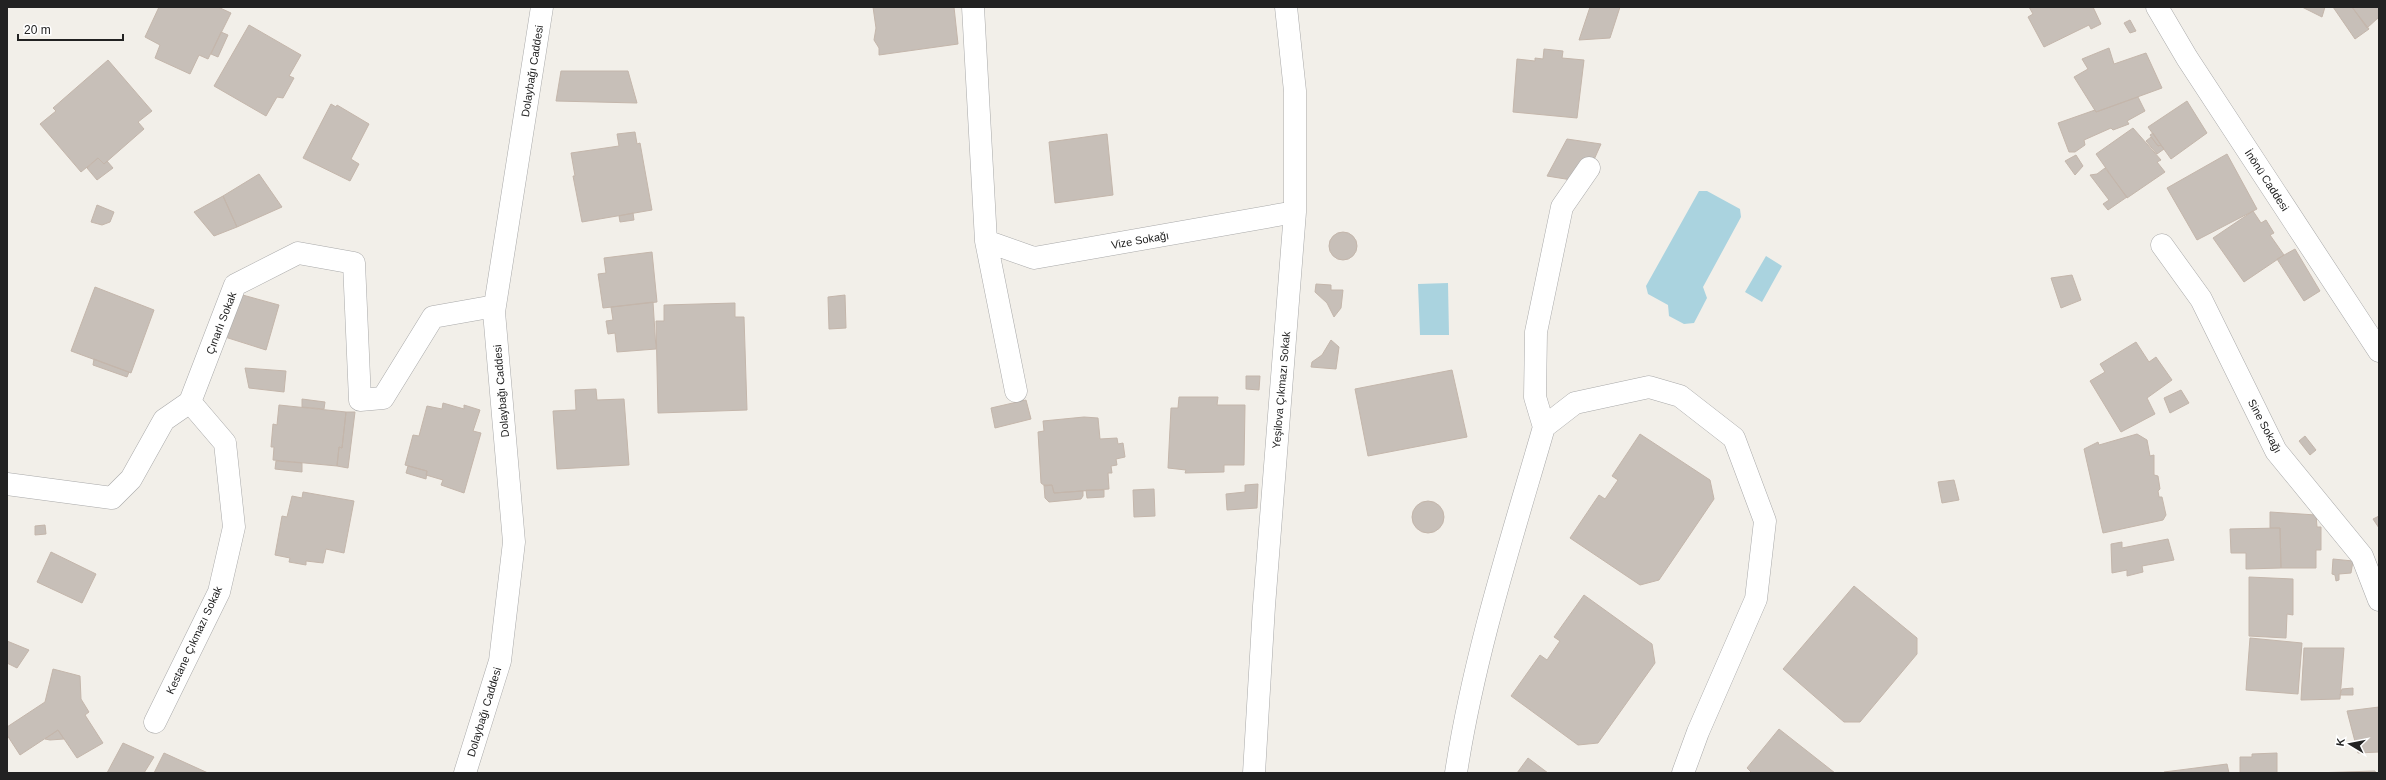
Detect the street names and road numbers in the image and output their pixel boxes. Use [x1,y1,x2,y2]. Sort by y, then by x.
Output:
street label: Dolaybağı Caddesi [519,24,545,118]
street label: İnönü Caddesi [2243,147,2291,213]
street label: Vize Sokağı [1110,229,1170,251]
street label: Çınarlı Sokak [204,290,239,356]
street label: Yeşilova Çıkmazı Sokak [1270,330,1292,449]
street label: Dolaybağı Caddesi [491,344,511,438]
street label: Sine Sokağı [2246,397,2284,455]
street label: Kestane Çıkmazı Sokak [164,584,224,696]
street label: Dolaybağı Caddesi [465,666,503,758]

